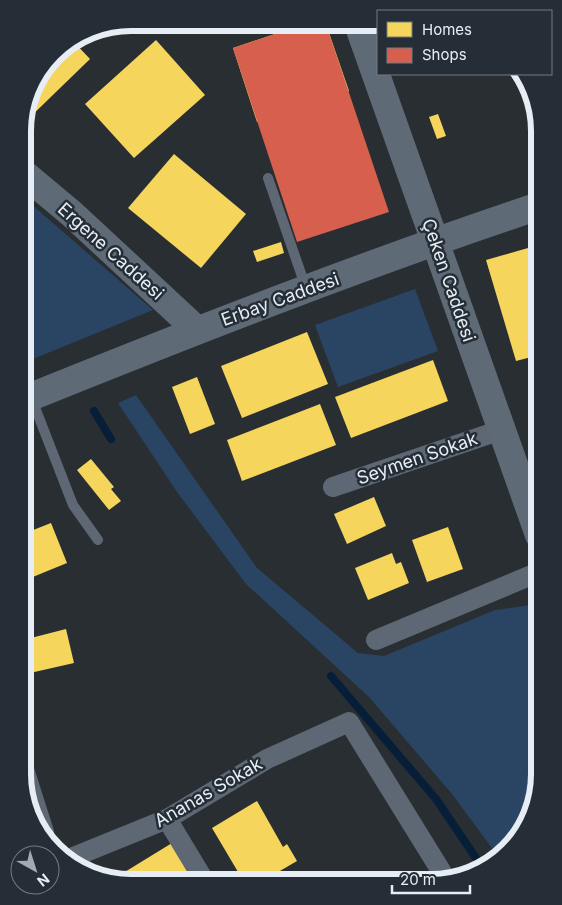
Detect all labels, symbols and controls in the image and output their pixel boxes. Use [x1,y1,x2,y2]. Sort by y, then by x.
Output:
legend [377,10,552,75]
text: Homes [422,20,472,39]
text: Shops [422,45,467,64]
street label: Ergene Caddesi [54,198,168,304]
street label: Çeken Caddesi [418,216,480,344]
street label: Erbay Caddesi [218,268,342,330]
street label: Seymen Sokak [354,428,480,488]
street label: Ananas Sokak [150,753,266,831]
north arrow [10,845,60,895]
scale bar [392,862,470,894]
text: 20 m [400,870,436,889]
text: N [34,871,53,890]

